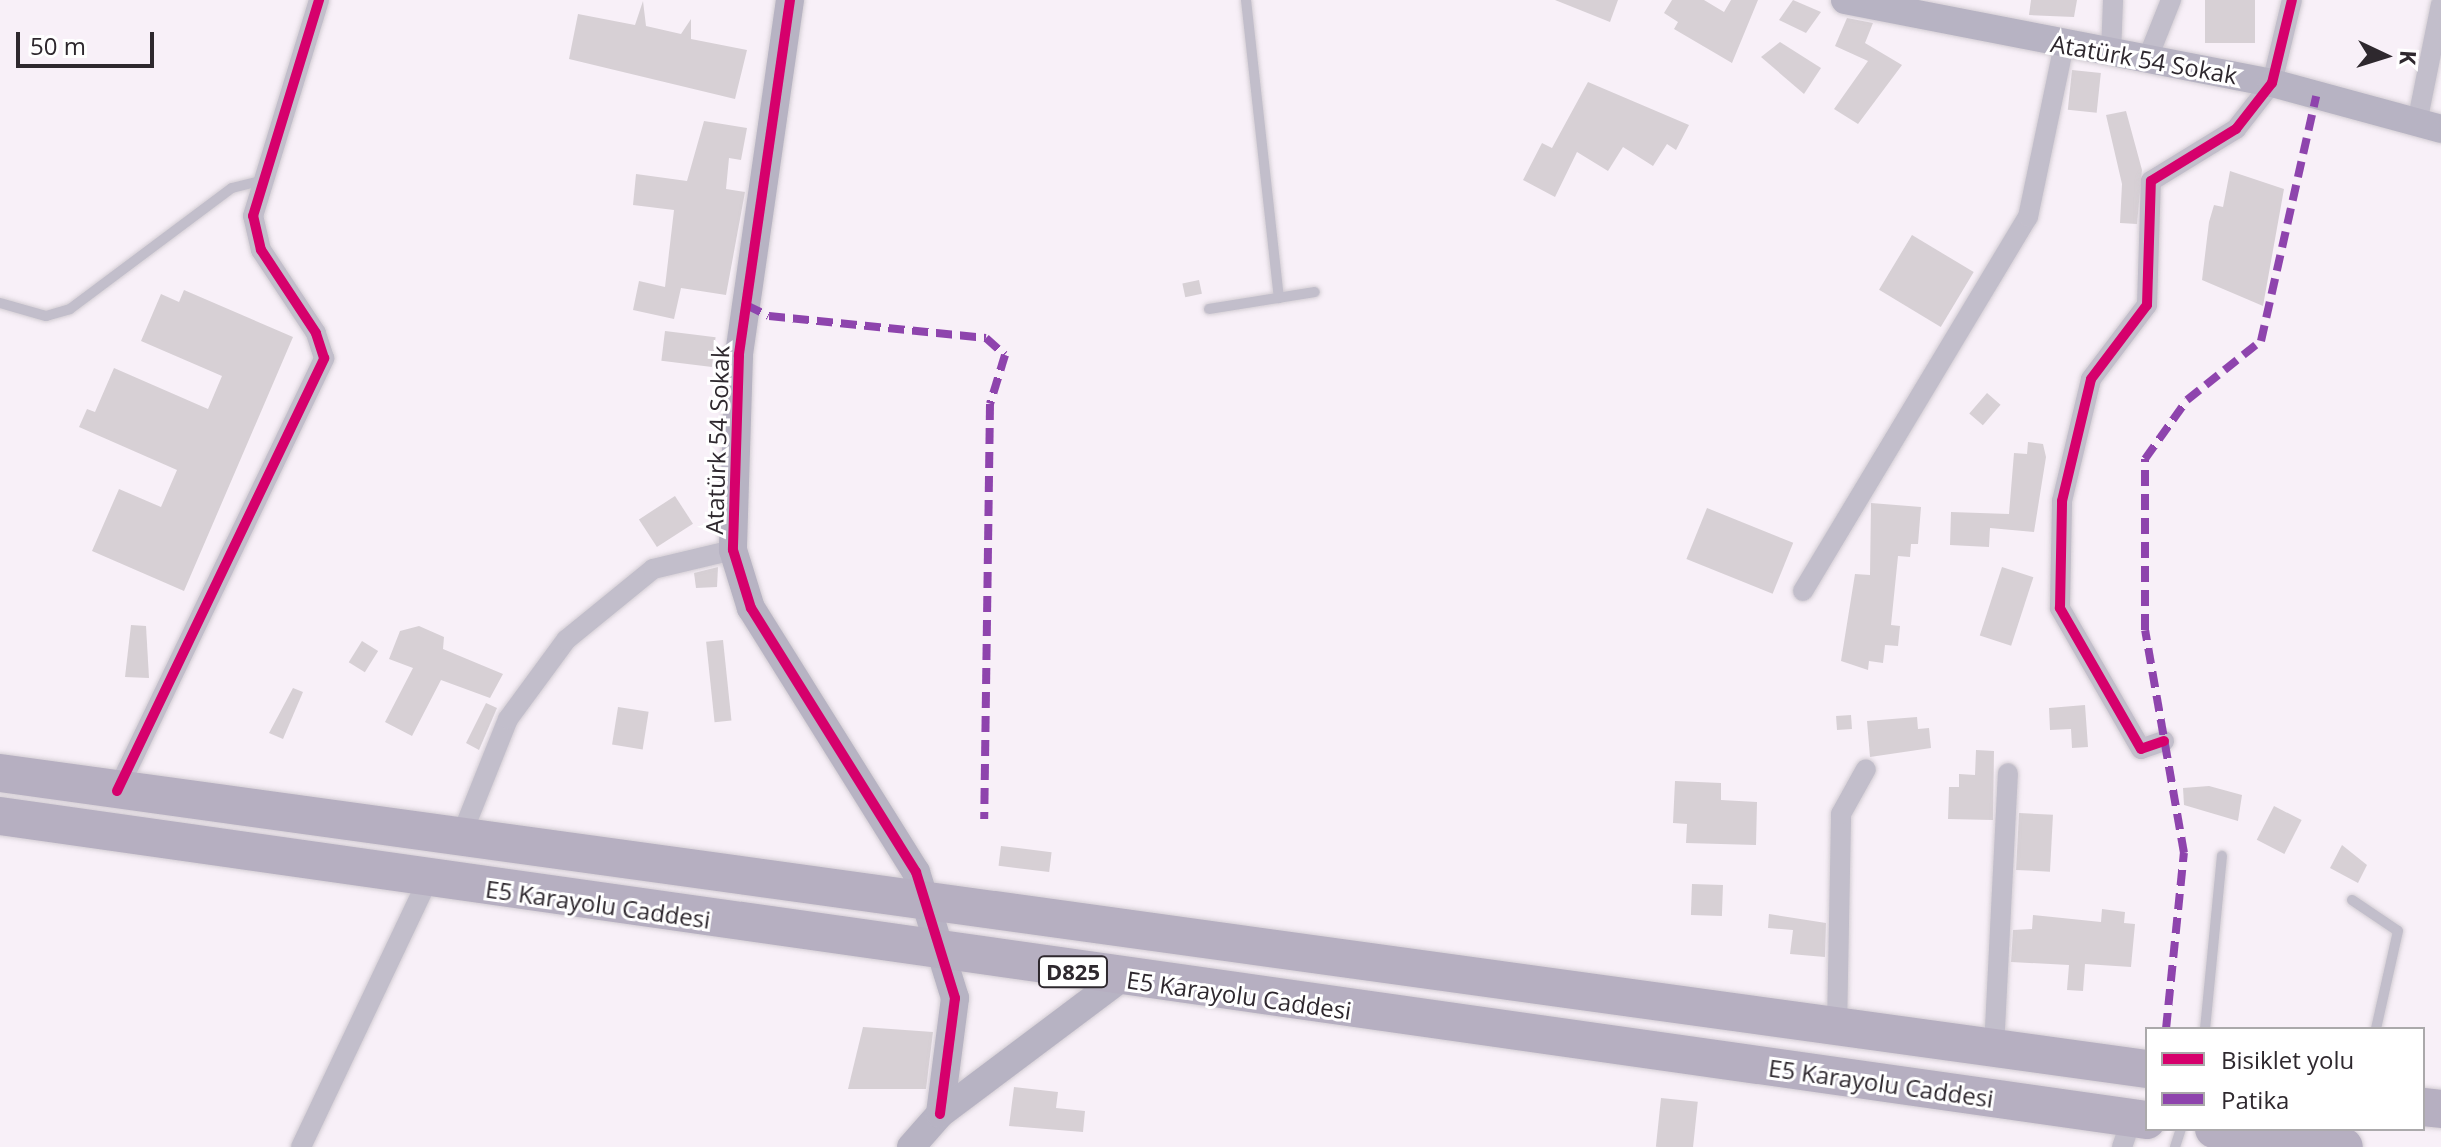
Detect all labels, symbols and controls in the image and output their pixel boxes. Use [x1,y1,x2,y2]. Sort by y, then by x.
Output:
scale bar [20,16,158,66]
north arrow [2345,16,2425,96]
street label: Atatürk 54 Sokak [2049,28,2239,90]
text: 50 m [30,29,86,62]
text: K [2393,49,2424,66]
street label: Atatürk 54 Sokak [699,345,735,535]
street label: E5 Karayolu Caddesi [484,874,712,934]
road number: D825 [1037,954,1109,990]
street label: E5 Karayolu Caddesi [1125,965,1353,1025]
legend [2145,1027,2425,1131]
text: Bisiklet yolu [2221,1043,2354,1076]
street label: E5 Karayolu Caddesi [1767,1053,1995,1113]
text: Patika [2221,1083,2289,1116]

